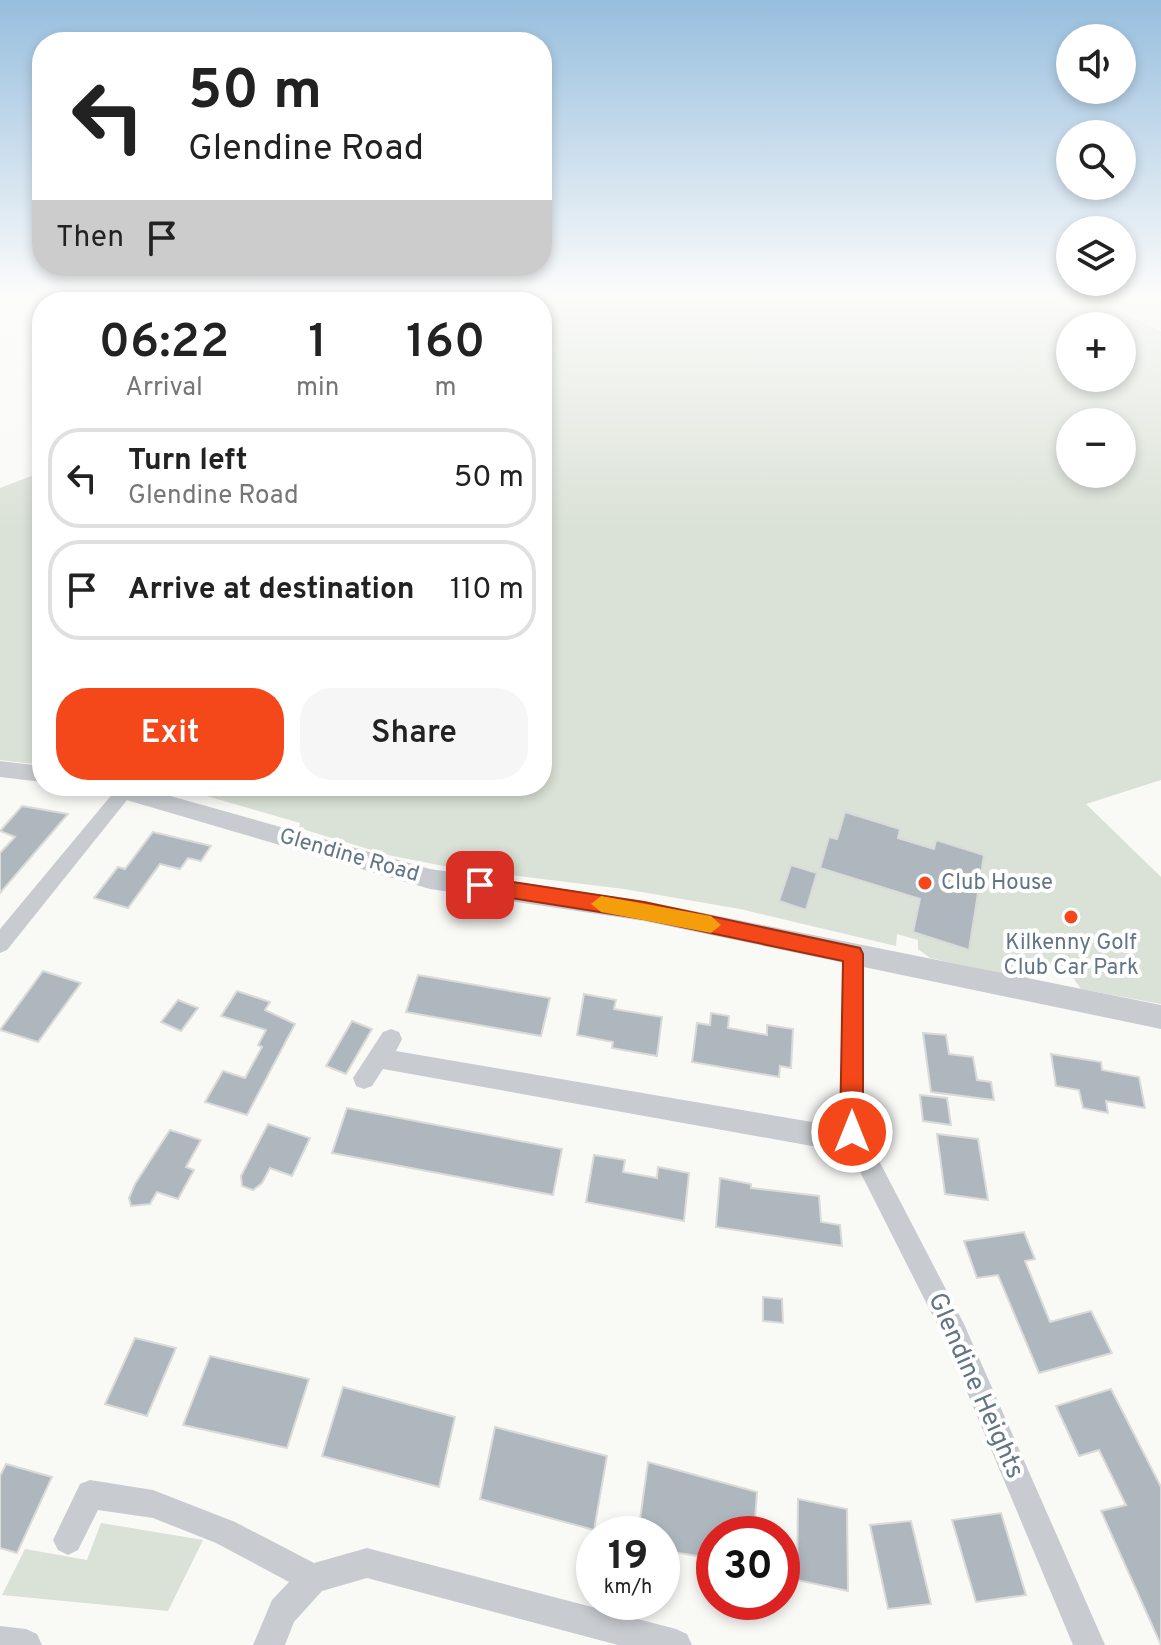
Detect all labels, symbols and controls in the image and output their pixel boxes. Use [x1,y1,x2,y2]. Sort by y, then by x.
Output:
map controls [1056,24,1136,488]
button: sound [1056,24,1136,104]
text: 50 m [188,58,322,128]
icon: left [56,64,160,168]
button: search [1056,120,1136,200]
text: Glendine Road [188,127,424,173]
icon: arrive [140,216,184,260]
button: layers [1056,216,1136,296]
text: Then [56,220,124,257]
button: + [1056,312,1136,392]
text: 06:22 [99,314,229,374]
text: 1 [308,314,327,374]
text: 160 [406,314,485,374]
text: Arrival [125,372,203,405]
text: min [296,372,339,405]
text: m [435,372,457,405]
button: − [1056,408,1136,488]
text: Turn left [128,443,248,480]
icon: left [60,456,104,500]
text: 50 m [454,460,524,497]
text: Glendine Road [128,480,299,513]
icon: arrive [60,568,104,612]
text: Arrive at destination [128,572,414,609]
text: 110 m [450,572,524,609]
button: Exit [56,688,284,780]
button: Share [300,688,528,780]
street label: Glendine Road [276,823,422,889]
pin [446,851,514,919]
icon: arrive [458,863,502,907]
place label: Club House [941,870,1053,897]
marker: Club House [916,874,934,892]
marker: Kilkenny Golf Club Car Park [1062,908,1080,926]
place label: Kilkenny Golf Club Car Park [1003,930,1139,982]
position arrow [810,1090,894,1174]
street label: Glendine Heights [919,1288,1031,1484]
speed limit sign: 30 [696,1516,800,1620]
text: 19 [608,1533,648,1583]
text: km/h [604,1575,652,1601]

